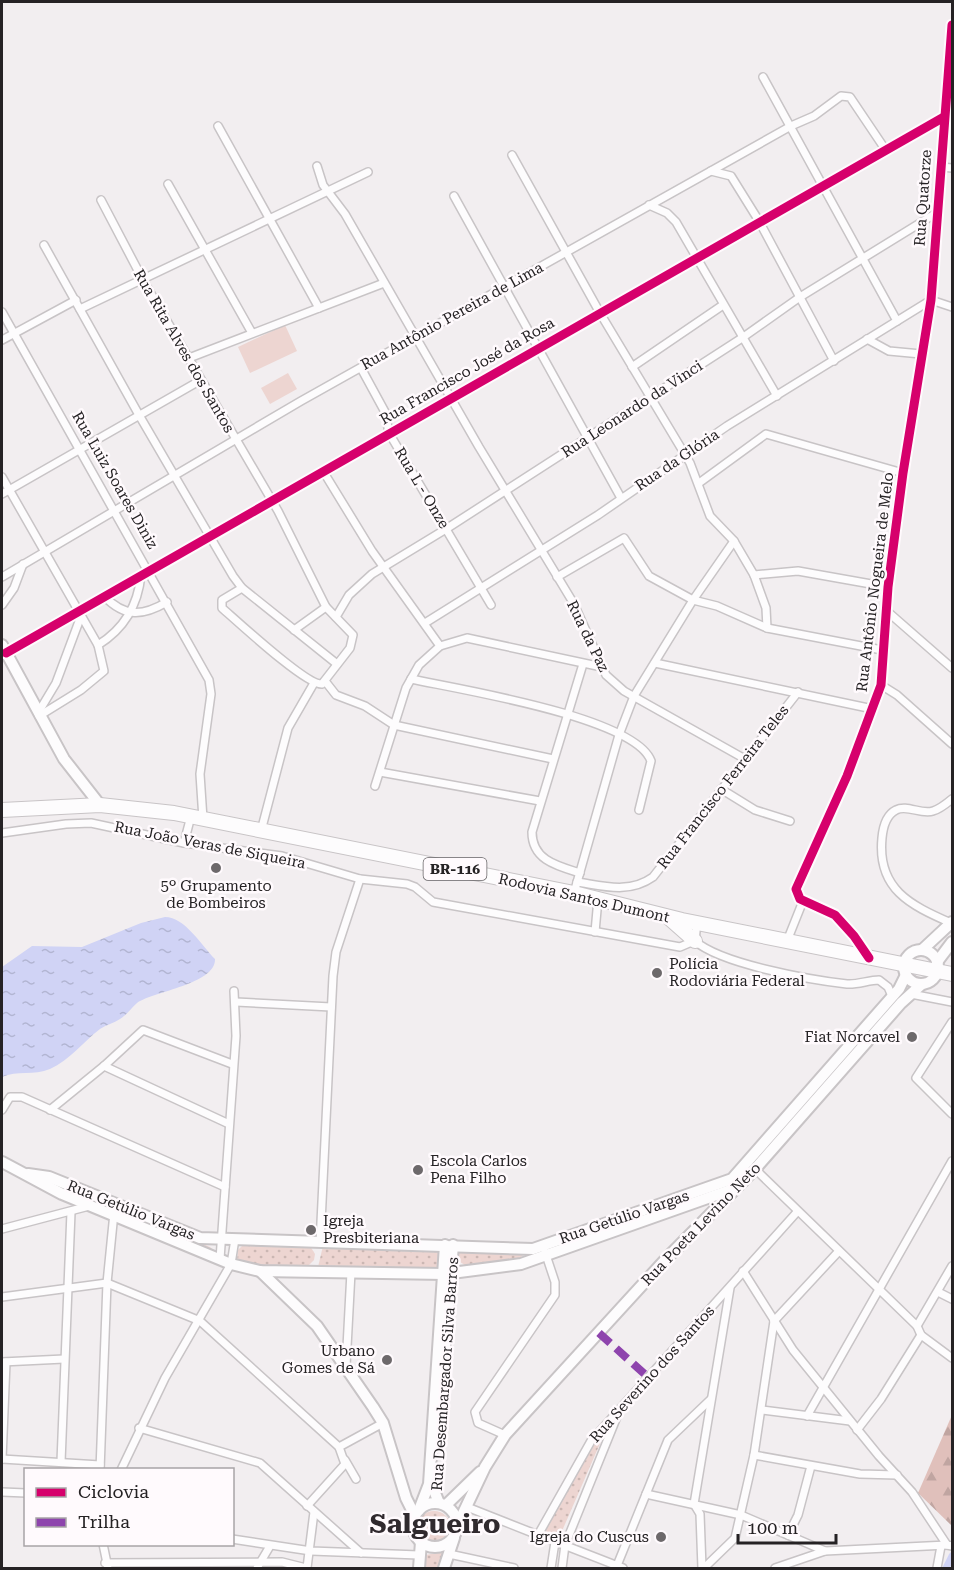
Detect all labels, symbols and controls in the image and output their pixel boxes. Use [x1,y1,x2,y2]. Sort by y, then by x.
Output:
street label: Rua Quatorze [911,149,935,247]
street label: Rua Antônio Pereira de Lima [358,258,546,374]
street label: Rua Rita Alves dos Santos [130,266,238,436]
street label: Rua Francisco José da Rosa [377,314,557,428]
street label: Rua Leonardo da Vinci [558,357,706,461]
street label: Rua Luiz Soares Diniz [68,408,162,552]
street label: Rua da Glória [632,425,722,495]
street label: Rua L - Onze [391,444,453,532]
street label: Rua Antônio Nogueira de Melo [853,471,897,693]
street label: Rua da Paz [563,597,613,675]
street label: Rua Francisco Ferreira Teles [654,702,792,872]
street label: Rua João Veras de Siqueira [113,818,307,872]
road number: BR-116 [424,858,486,880]
marker: 5º Grupamento de Bombeiros [209,861,223,875]
street label: Rodovia Santos Dumont [497,870,672,927]
place label: 5º Grupamento de Bombeiros [160,877,272,912]
place label: Polícia Rodoviária Federal [669,955,805,990]
marker: Polícia Rodoviária Federal [650,966,664,980]
place label: Fiat Norcavel [805,1028,900,1046]
marker: Fiat Norcavel [905,1030,919,1044]
place label: Escola Carlos Pena Filho [430,1152,527,1187]
street label: Rua Poeta Levino Neto [638,1159,764,1289]
marker: Escola Carlos Pena Filho [411,1163,425,1177]
street label: Rua Getúlio Vargas [65,1176,197,1244]
street label: Rua Getúlio Vargas [557,1186,691,1248]
place label: Igreja Presbiteriana [323,1212,419,1247]
marker: Igreja Presbiteriana [304,1223,318,1237]
street label: Rua Desembargador Silva Barros [428,1256,462,1492]
street label: Rua Severino dos Santos [586,1302,718,1446]
place label: Urbano Gomes de Sá [282,1342,375,1377]
marker: Urbano Gomes de Sá [380,1353,394,1367]
legend [24,1468,234,1546]
text: Ciclovia [78,1481,149,1502]
scale bar [738,1507,836,1545]
district label: Salgueiro [369,1508,501,1540]
text: Trilha [78,1511,130,1532]
text: 100 m [747,1517,798,1538]
place label: Igreja do Cuscus [530,1528,649,1546]
marker: Igreja do Cuscus [654,1530,668,1544]

